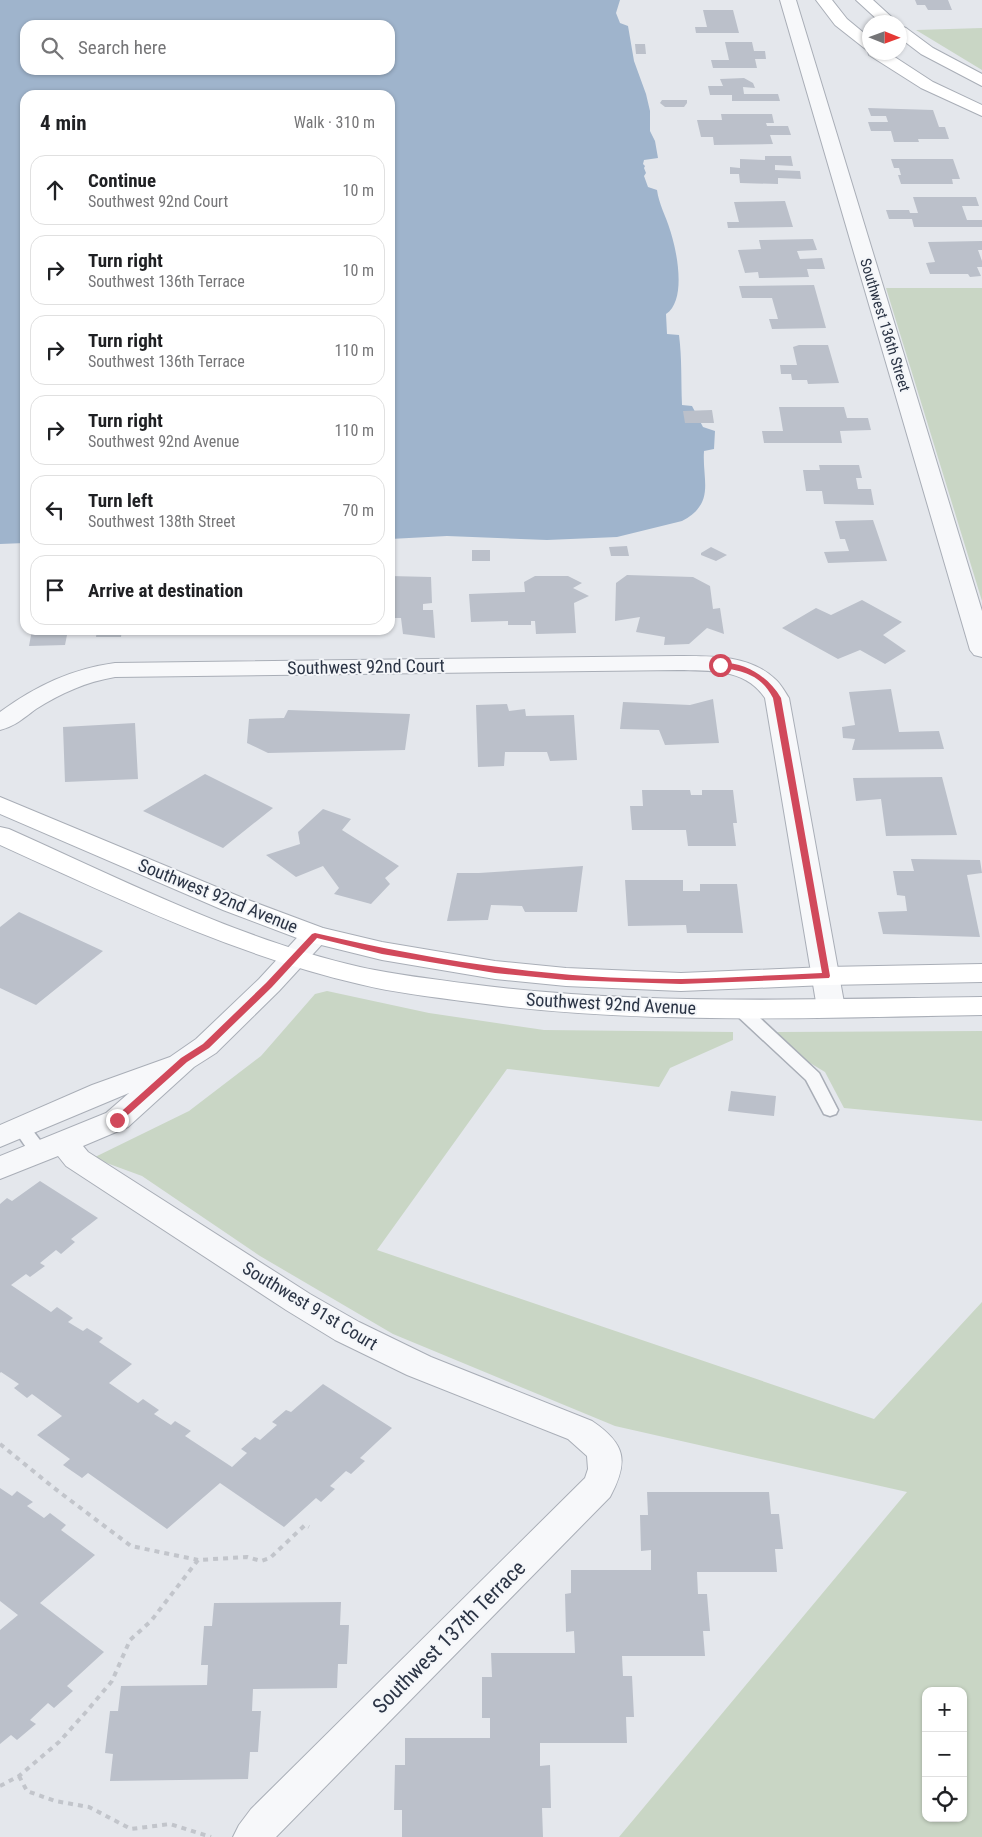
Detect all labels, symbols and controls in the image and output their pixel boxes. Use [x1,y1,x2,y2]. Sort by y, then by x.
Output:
north arrow [862,15,907,60]
search box [20,20,395,75]
icon: search [38,34,66,62]
text: Search here [78,36,166,59]
text: 4 min [40,111,87,135]
text: Walk · 310 m [294,113,375,132]
text: Continue [88,169,156,192]
icon: ahead [41,176,69,204]
text: 10 m [342,181,374,200]
text: Southwest 92nd Court [88,192,228,211]
text: Turn right [88,249,163,272]
icon: right [41,256,69,284]
street label: Southwest 136th Street [856,256,914,394]
text: 10 m [342,261,374,280]
text: Southwest 136th Terrace [88,272,245,291]
text: Turn right [88,329,163,352]
icon: right [41,336,69,364]
text: 110 m [335,341,374,360]
text: Southwest 136th Terrace [88,352,245,371]
text: Turn right [88,409,163,432]
icon: right [41,416,69,444]
text: 110 m [335,421,374,440]
text: Southwest 92nd Avenue [88,432,239,451]
text: Turn left [88,489,153,512]
icon: left [41,496,69,524]
text: 70 m [342,501,374,520]
text: Southwest 138th Street [88,512,235,531]
icon: arrive [41,576,69,604]
text: Arrive at destination [88,579,243,602]
route start [709,654,732,677]
street label: Southwest 92nd Court [287,655,445,678]
street label: Southwest 92nd Avenue [135,854,301,937]
street label: Southwest 92nd Avenue [525,989,697,1018]
route end [106,1109,129,1132]
street label: Southwest 91st Court [239,1257,381,1354]
street label: Southwest 137th Terrace [368,1556,530,1718]
map controls [922,1687,967,1822]
button: + [922,1687,967,1732]
button: − [922,1732,967,1777]
button: locate [922,1777,967,1822]

